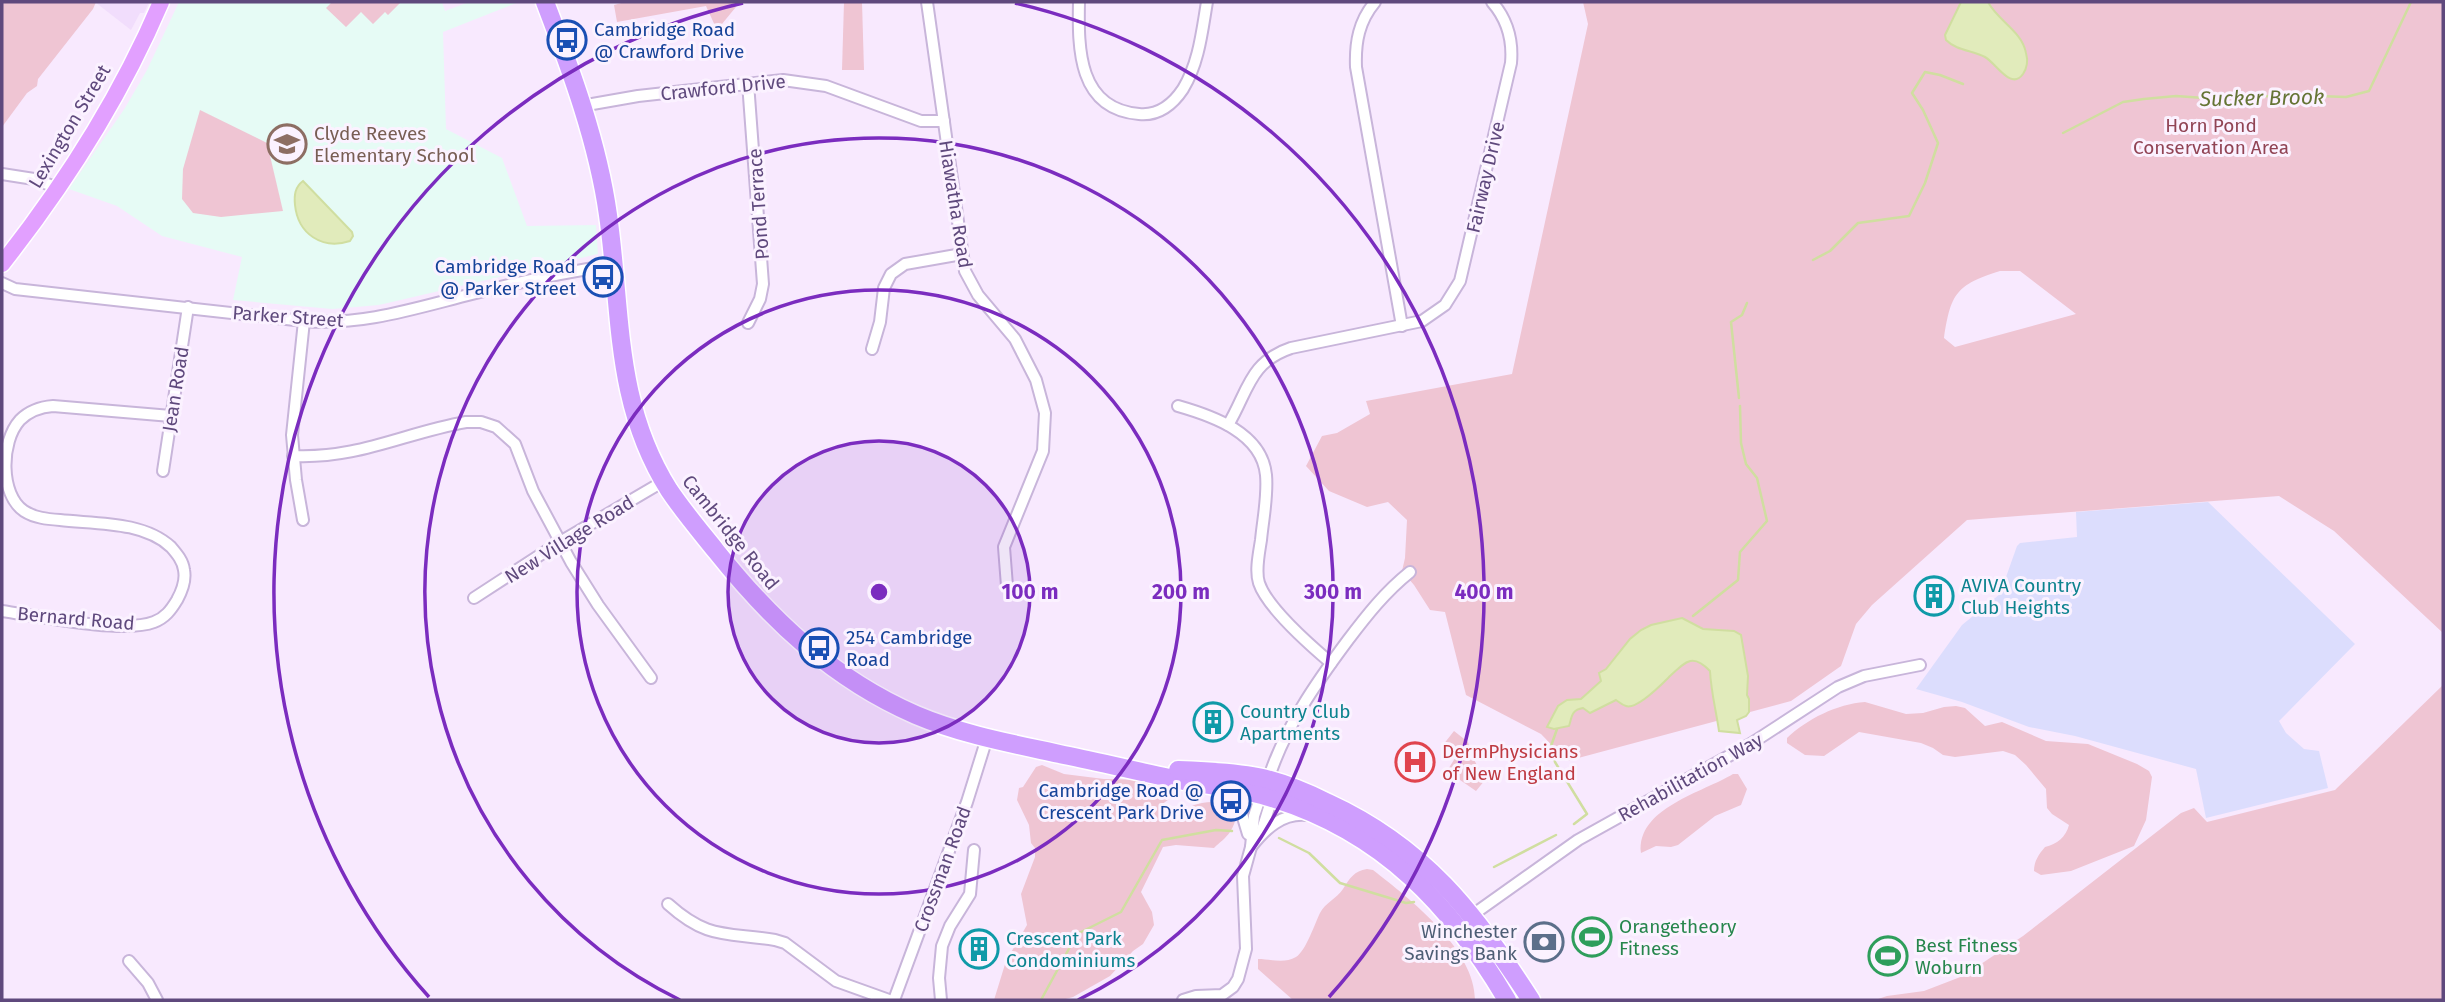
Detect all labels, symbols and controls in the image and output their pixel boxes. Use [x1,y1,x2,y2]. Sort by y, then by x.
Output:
place label: Cambridge Road @ Crawford Drive [594,18,744,63]
bus stop icon: Cambridge Road @ Crawford Drive [546,19,588,61]
street label: Lexington Street [23,60,115,192]
street label: Crawford Drive [659,69,787,106]
water label: Sucker Brook [2198,84,2325,112]
park label: Horn Pond Conservation Area [2133,114,2289,159]
street label: Fairway Drive [1462,119,1509,235]
place label: Clyde Reeves Elementary School [314,122,475,167]
school or university icon: Clyde Reeves Elementary School [266,123,308,165]
street label: Hiawatha Road [934,138,977,270]
street label: Pond Terrace [743,147,774,260]
place label: Cambridge Road @ Parker Street [435,255,576,300]
bus stop icon: Cambridge Road @ Parker Street [582,256,624,298]
street label: Parker Street [232,301,345,332]
street label: Jean Road [157,345,194,433]
street label: Cambridge Road [677,470,784,594]
street label: New Village Road [500,490,638,588]
place label: AVIVA Country Club Heights [1961,574,2082,619]
building icon: AVIVA Country Club Heights [1913,575,1955,617]
text: 100 m [1001,579,1059,605]
text: 200 m [1152,579,1210,605]
text: 300 m [1303,579,1362,605]
text: 400 m [1454,579,1514,605]
centre of rings [867,580,891,604]
street label: Bernard Road [16,602,136,635]
place label: 254 Cambridge Road [846,626,972,671]
bus stop icon: 254 Cambridge Road [798,627,840,669]
place label: Country Club Apartments [1240,700,1351,745]
building icon: Country Club Apartments [1192,701,1234,743]
street label: Rehabilitation Way [1614,728,1767,827]
place label: DermPhysicians of New England [1442,740,1578,785]
hospital icon: DermPhysicians of New England [1394,741,1436,783]
place label: Cambridge Road @ Crescent Park Drive [1038,779,1204,824]
bus stop icon: Cambridge Road @ Crescent Park Drive [1210,780,1252,822]
street label: Crossman Road [909,803,976,935]
place label: Orangetheory Fitness [1619,915,1737,960]
sports icon: Orangetheory Fitness [1571,916,1613,958]
place label: Winchester Savings Bank [1404,920,1518,965]
bank icon: Winchester Savings Bank [1523,921,1565,963]
place label: Crescent Park Condominiums [1006,927,1135,972]
building icon: Crescent Park Condominiums [958,928,1000,970]
place label: Best Fitness Woburn [1915,934,2018,979]
sports icon: Best Fitness Woburn [1867,935,1909,977]

